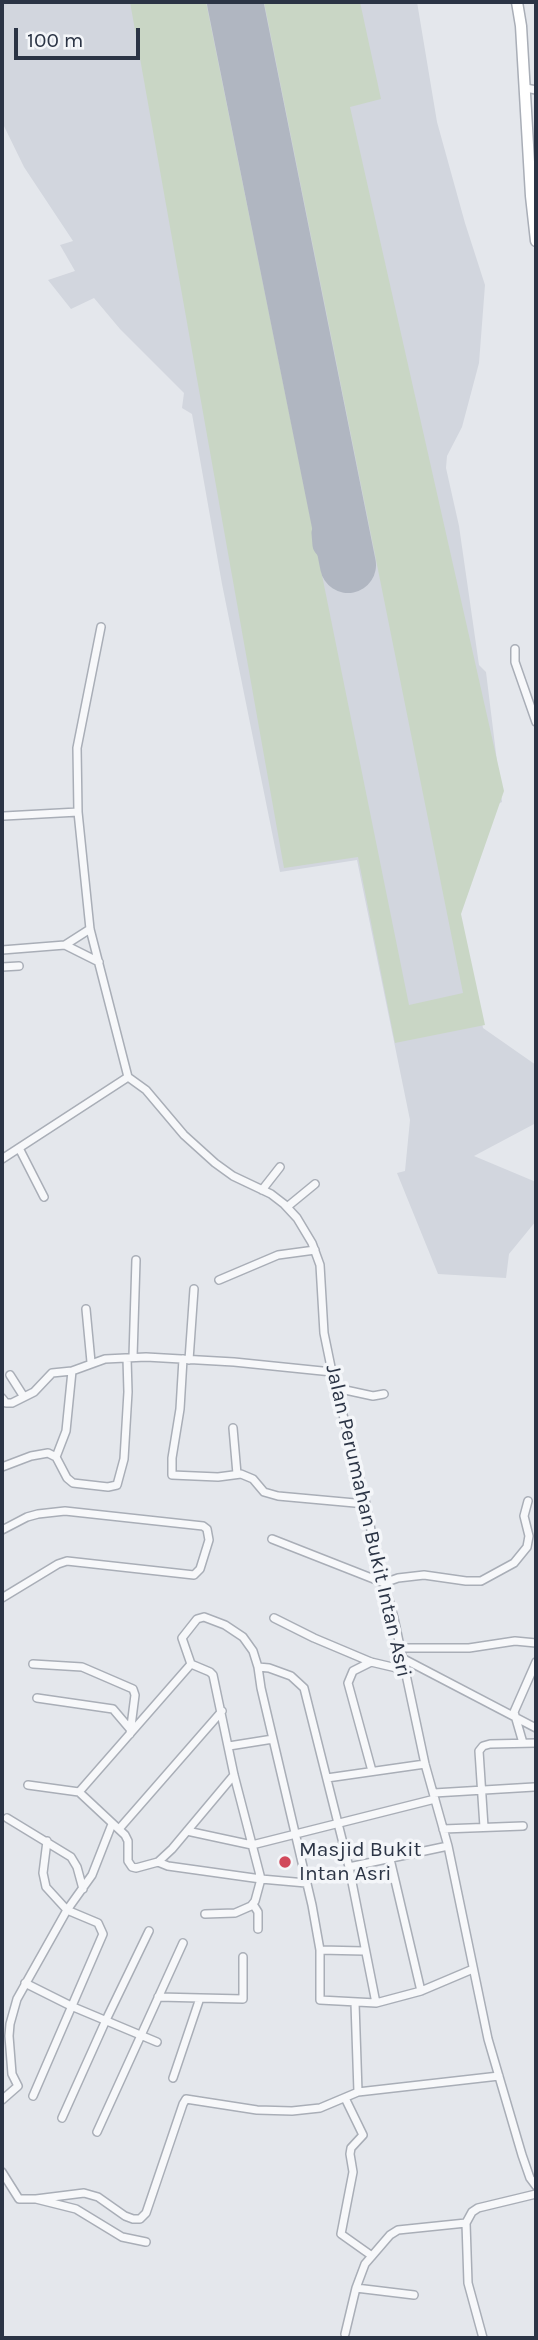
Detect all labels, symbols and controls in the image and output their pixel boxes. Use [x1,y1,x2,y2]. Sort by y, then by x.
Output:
scale bar [18,14,144,58]
text: 100 m [27,28,84,52]
street label: Jalan Perumahan Bukit Intan Asri [320,1362,416,1680]
place label: Masjid Bukit Intan Asri [299,1837,421,1887]
marker: Masjid Bukit Intan Asri [277,1854,293,1870]

